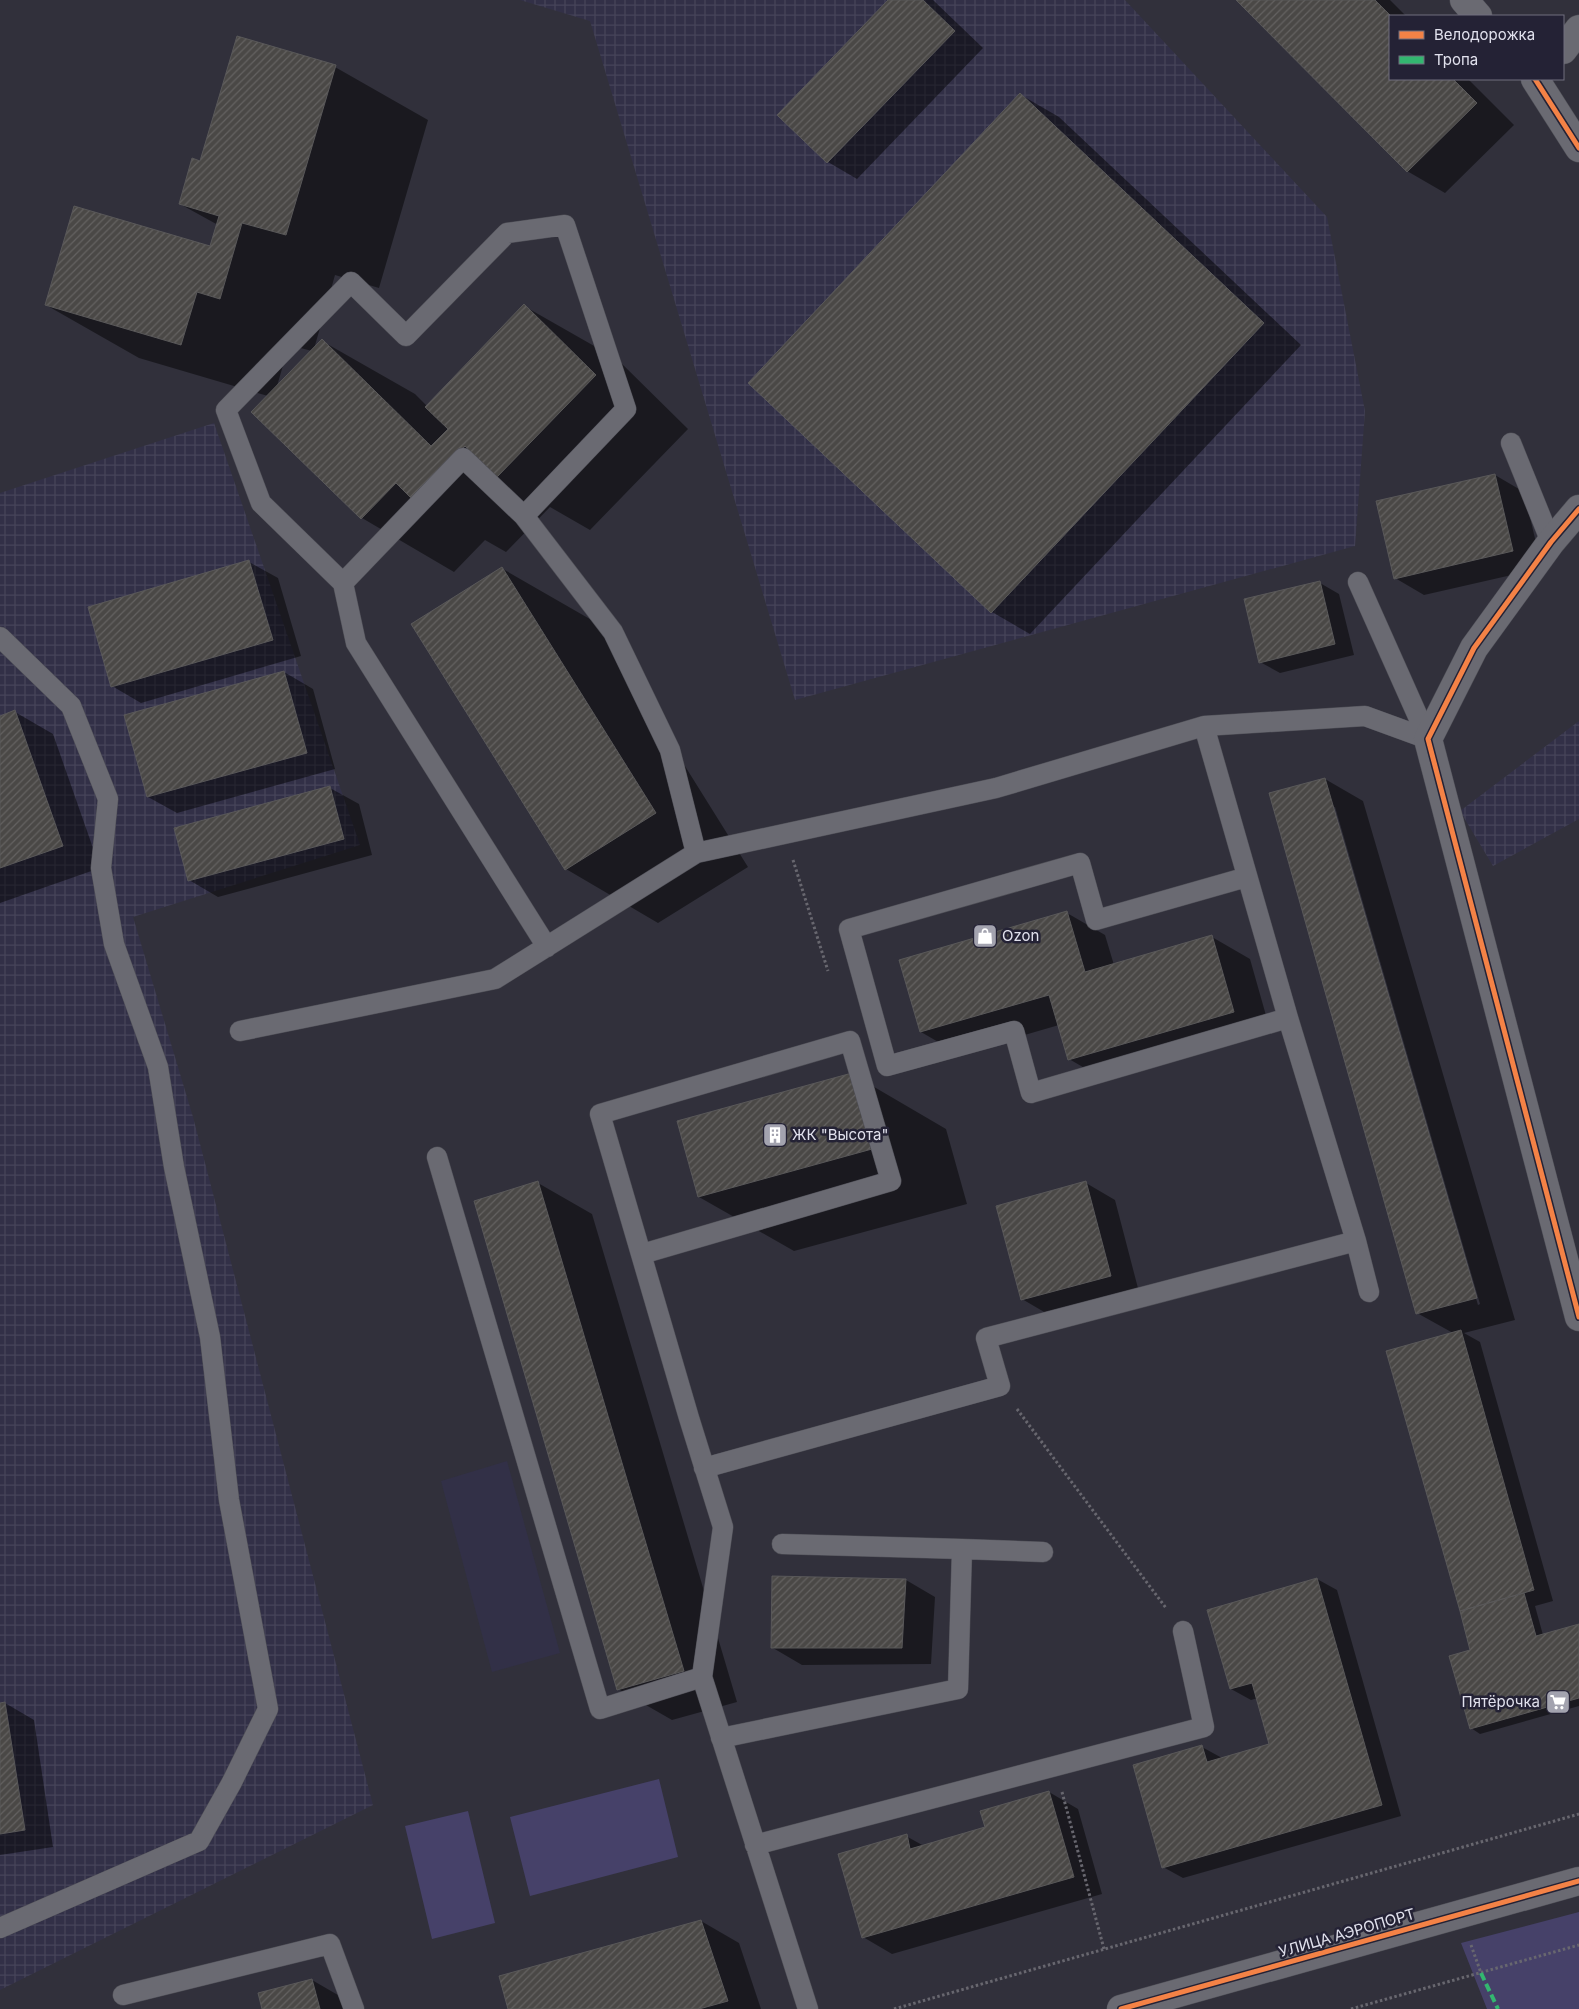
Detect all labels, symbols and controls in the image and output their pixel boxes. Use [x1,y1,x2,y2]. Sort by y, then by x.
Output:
legend [1389,15,1564,80]
text: Велодорожка [1434,25,1535,44]
text: Тропа [1434,50,1478,69]
shop icon: Ozon [972,923,998,949]
place label: Ozon [1002,926,1039,945]
building icon: ЖК "Высота" [762,1122,788,1148]
place label: ЖК "Высота" [792,1125,889,1144]
supermarket icon: Пятёрочка [1545,1689,1571,1715]
place label: Пятёрочка [1462,1692,1540,1711]
street label: УЛИЦА АЭРОПОРТ [1276,1904,1417,1961]

